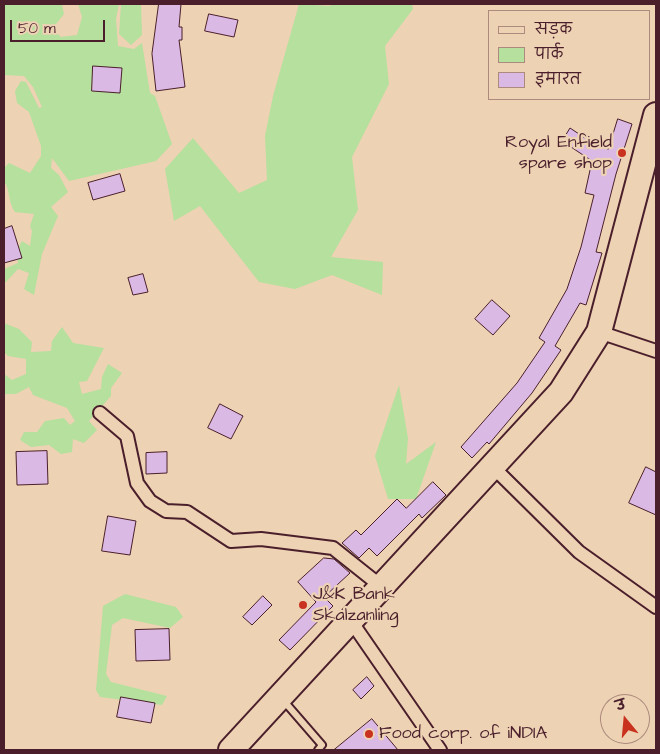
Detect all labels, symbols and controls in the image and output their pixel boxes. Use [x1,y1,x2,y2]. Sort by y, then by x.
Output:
scale bar [12,10,108,42]
legend [488,10,650,100]
text: 50 m [18,18,56,39]
text: सड़क [535,19,572,40]
text: पार्क [535,44,563,65]
text: इमारत [535,69,581,90]
place label: Royal Enfield spare shop [505,132,612,174]
marker: Royal Enfield spare shop [616,147,628,159]
place label: J&K Bank Skalzanling [313,584,399,626]
marker: J&K Bank Skalzanling [297,599,309,611]
north arrow [600,694,650,744]
text: उ [614,695,628,717]
place label: Food corp. of iNDIA [379,723,547,745]
marker: Food corp. of iNDIA [363,728,375,740]

